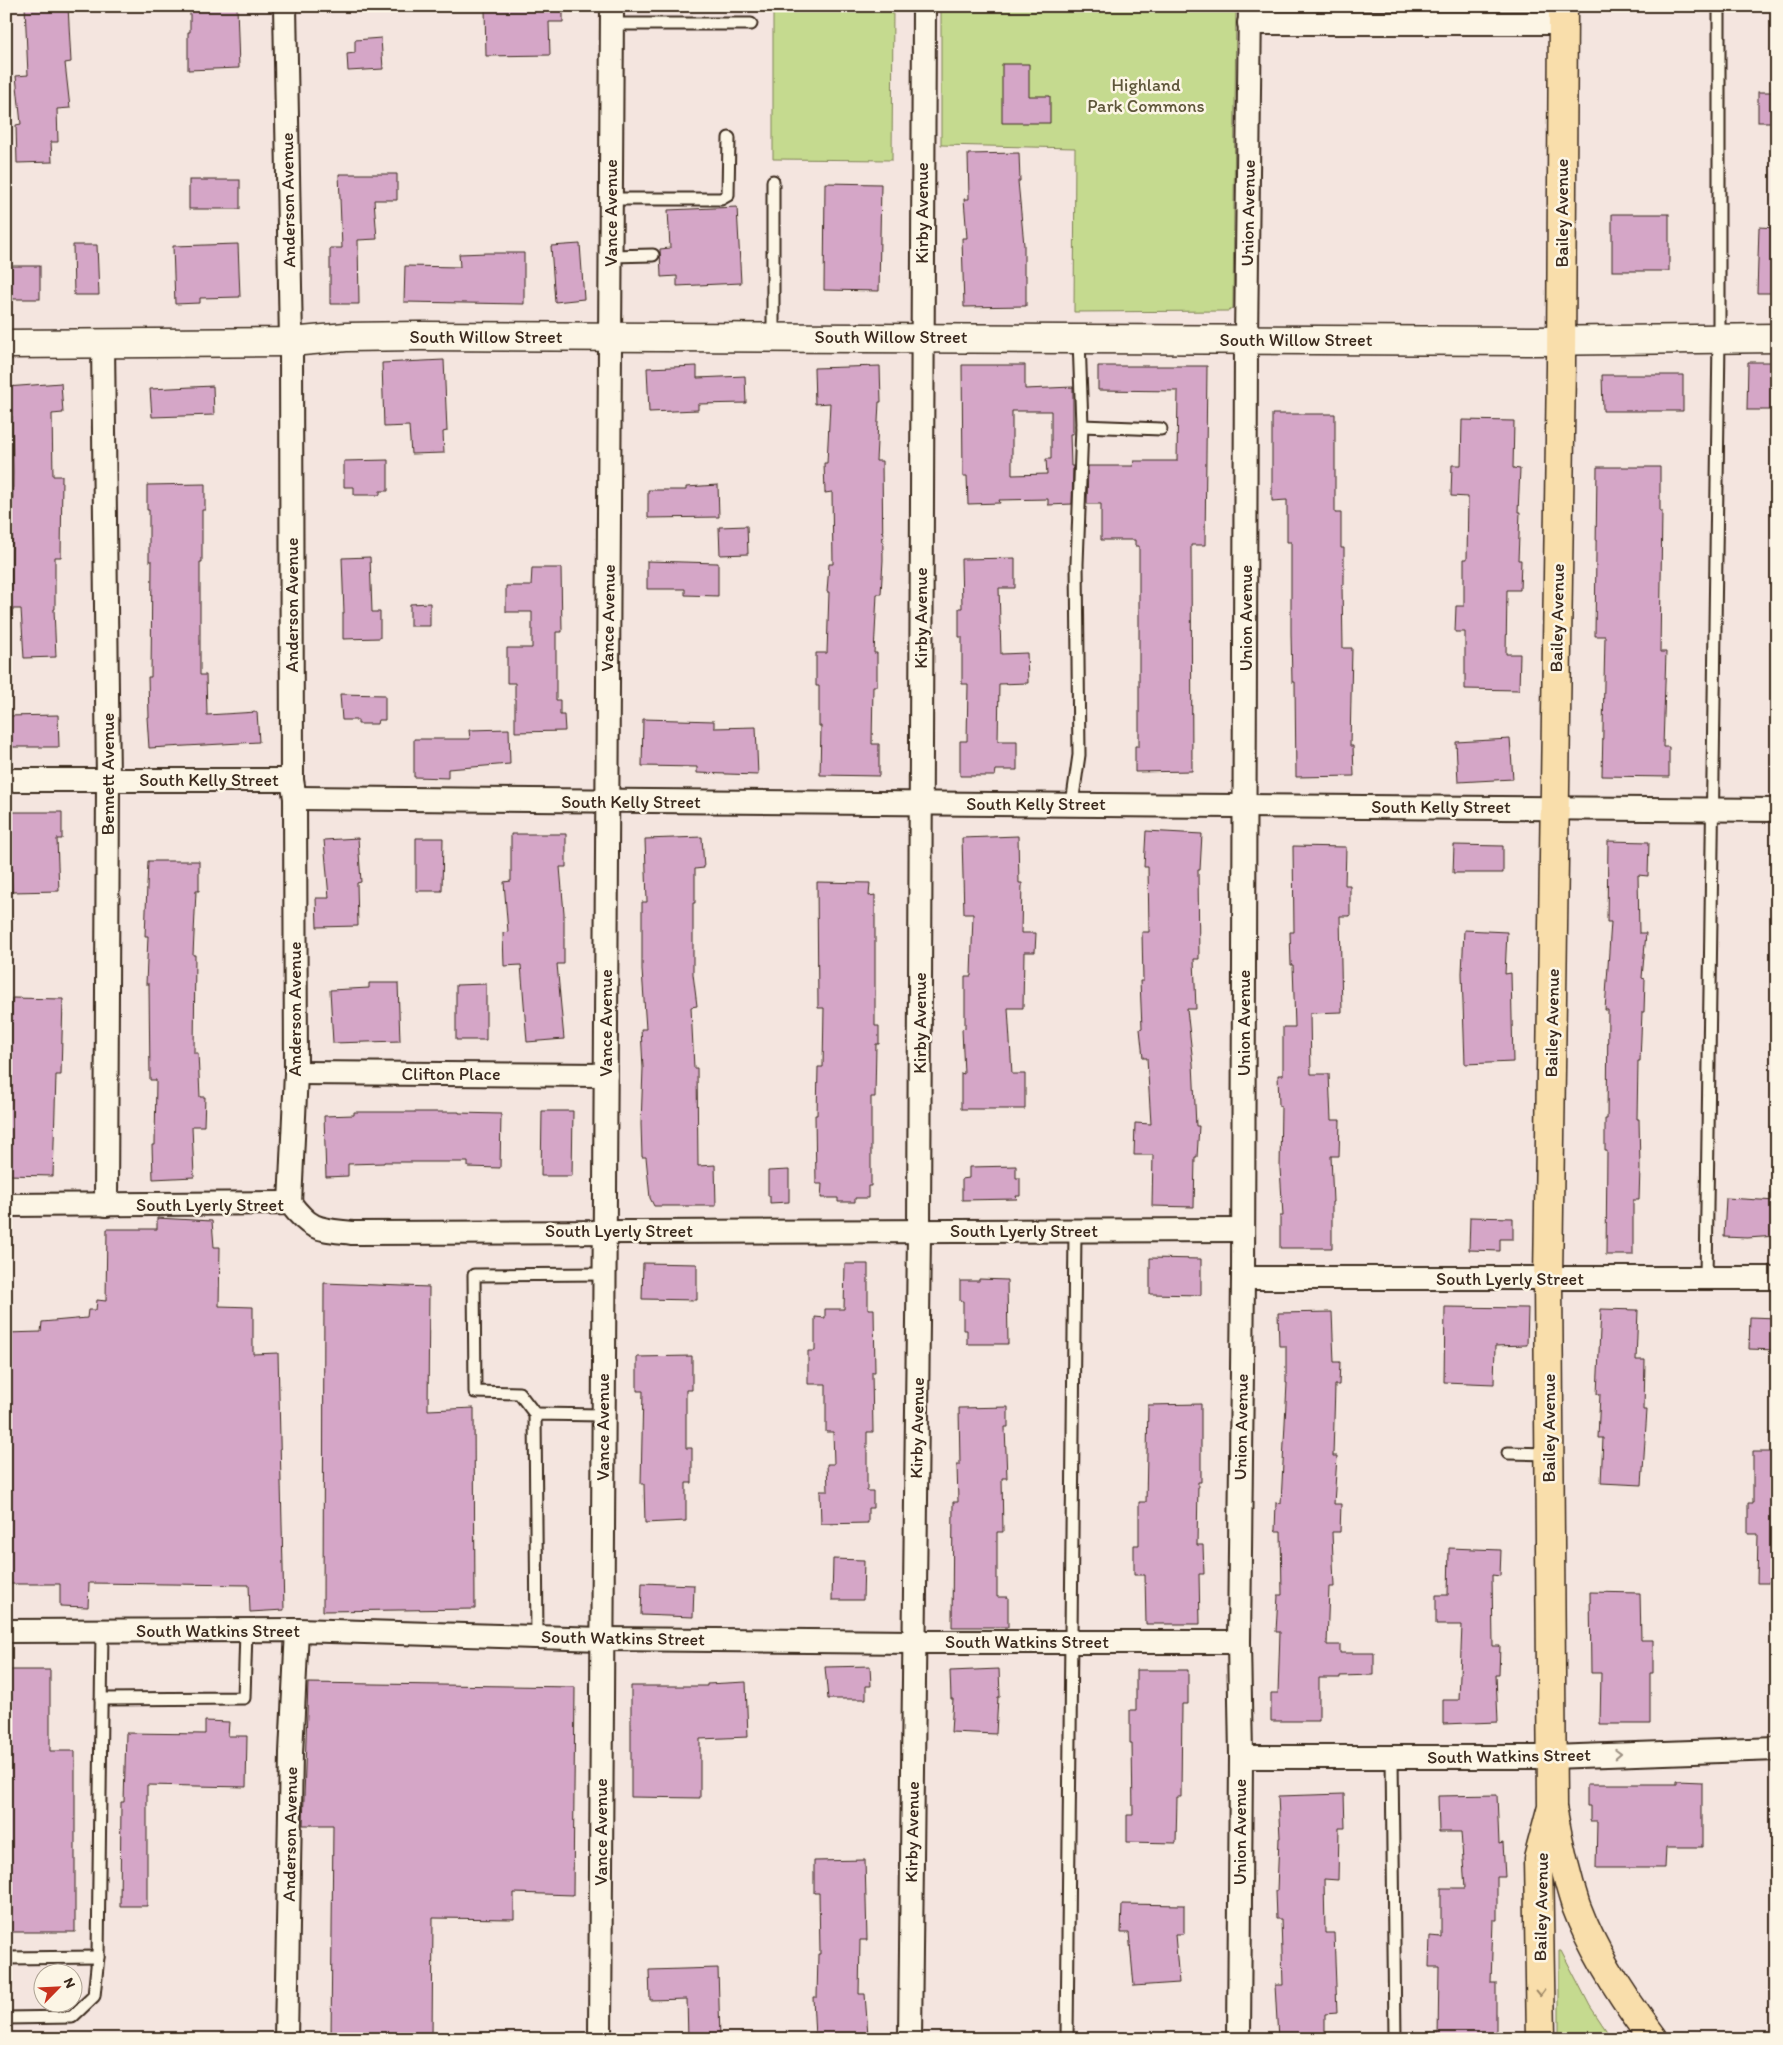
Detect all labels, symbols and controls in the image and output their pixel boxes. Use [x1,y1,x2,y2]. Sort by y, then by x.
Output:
park label: Highland Park Commons [1087,74,1205,117]
street label: Anderson Avenue [276,132,300,268]
street label: Vance Avenue [600,159,622,267]
street label: Union Avenue [1236,159,1260,267]
street label: Bailey Avenue [1551,159,1573,268]
street label: Kirby Avenue [911,162,933,264]
street label: South Willow Street [410,326,563,348]
street label: South Willow Street [815,326,968,348]
street label: South Willow Street [1220,329,1373,351]
street label: Anderson Avenue [281,537,303,673]
street label: Bailey Avenue [1545,563,1569,673]
street label: Vance Avenue [596,564,620,672]
street label: Union Avenue [1235,565,1257,671]
street label: Kirby Avenue [910,567,932,669]
street label: Bennett Avenue [97,713,119,835]
street label: South Kelly Street [139,769,279,791]
street label: South Kelly Street [561,791,701,813]
street label: South Kelly Street [966,793,1106,815]
street label: South Kelly Street [1371,796,1511,818]
street label: Anderson Avenue [284,941,306,1077]
street label: Bailey Avenue [1540,968,1564,1078]
street label: Vance Avenue [595,969,617,1077]
street label: Union Avenue [1233,970,1255,1076]
street label: Kirby Avenue [909,972,931,1074]
street label: Clifton Place [401,1063,501,1085]
street label: South Lyerly Street [136,1194,284,1216]
street label: South Lyerly Street [545,1220,693,1242]
street label: South Lyerly Street [950,1220,1098,1242]
street label: South Lyerly Street [1436,1268,1584,1290]
street label: Vance Avenue [592,1373,614,1481]
street label: Union Avenue [1229,1373,1253,1481]
street label: Bailey Avenue [1538,1374,1560,1483]
street label: Kirby Avenue [905,1377,929,1479]
street label: South Watkins Street [136,1620,300,1642]
street label: South Watkins Street [541,1626,705,1650]
street label: South Watkins Street [945,1631,1109,1653]
street label: South Watkins Street [1427,1744,1591,1768]
one-way arrow [1614,1749,1622,1760]
street label: Anderson Avenue [278,1766,302,1902]
street label: Vance Avenue [590,1778,612,1886]
street label: Union Avenue [1229,1779,1251,1885]
street label: Kirby Avenue [900,1781,924,1883]
street label: Bailey Avenue [1529,1852,1553,1962]
north arrow [32,1962,82,2012]
text: N [60,1975,79,1991]
one-way arrow [1535,1989,1546,1997]

